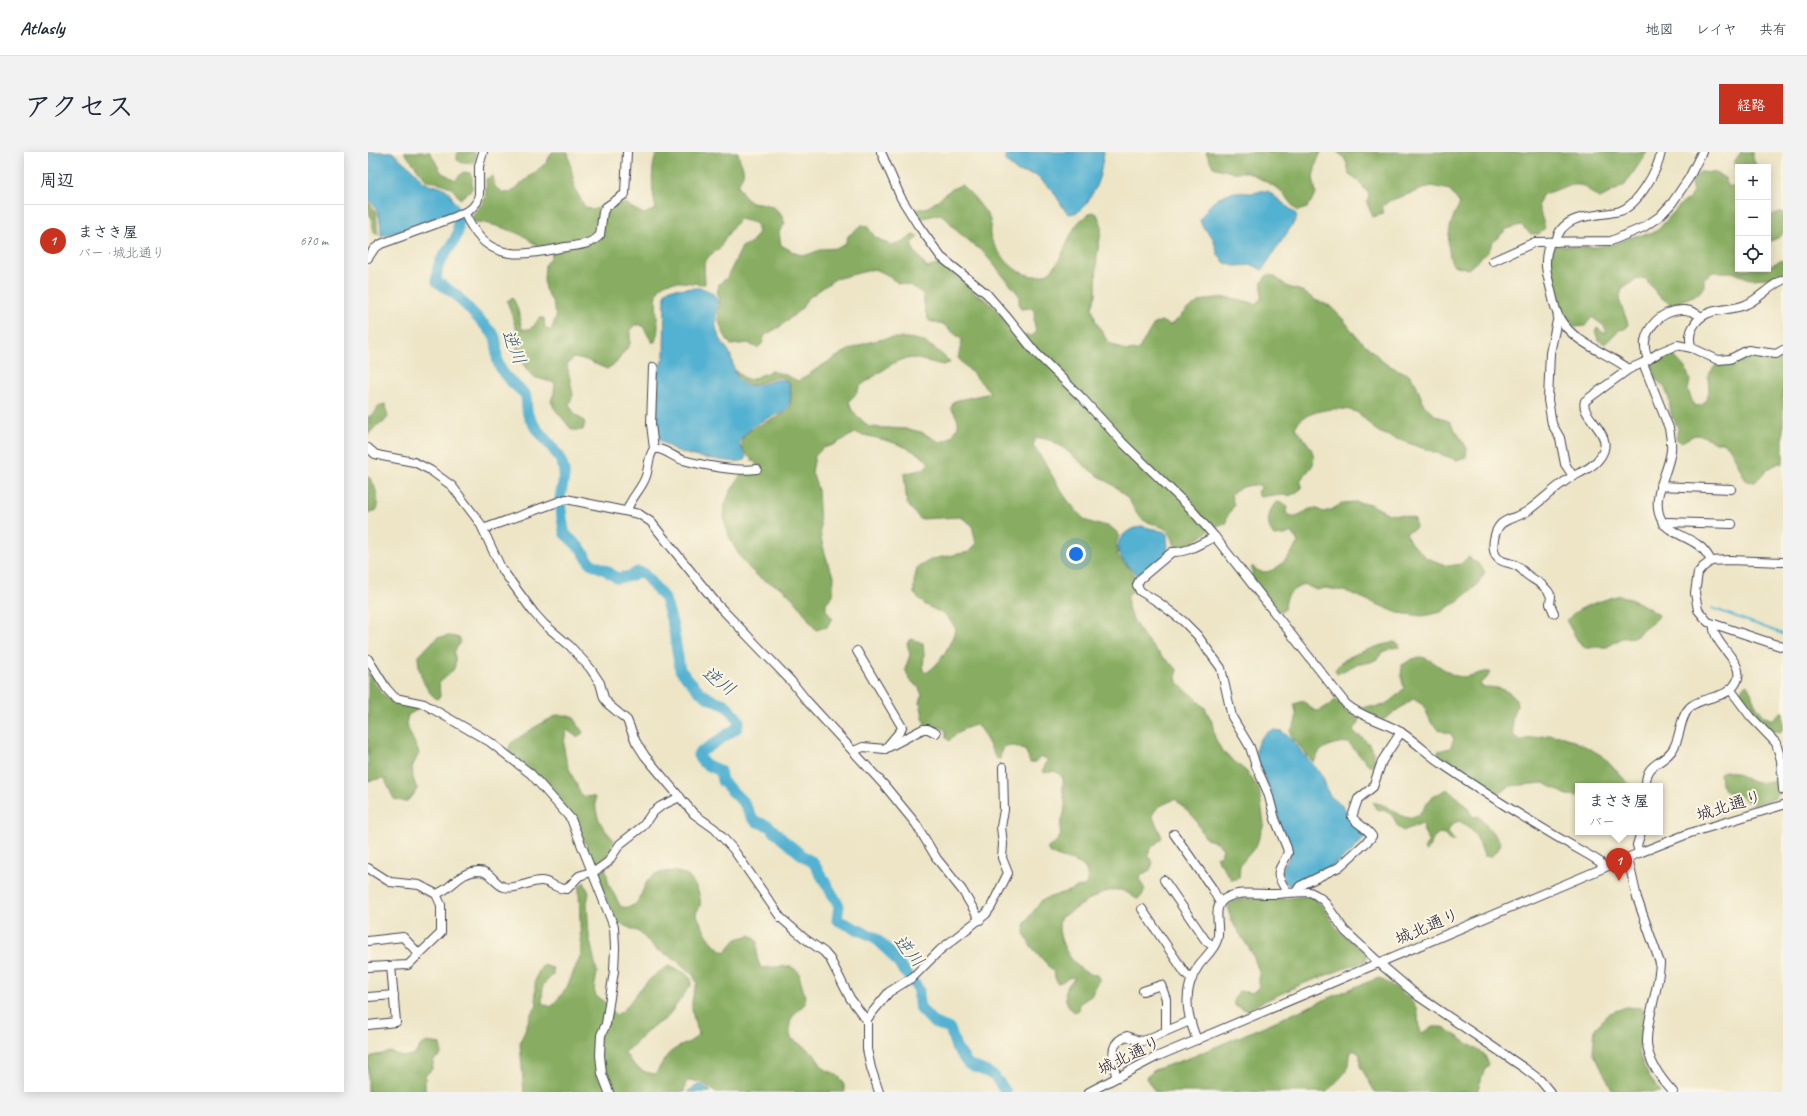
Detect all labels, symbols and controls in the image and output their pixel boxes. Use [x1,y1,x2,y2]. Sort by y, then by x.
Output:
text: Atlasly [20,16,64,40]
text: 地図 [1646,21,1674,38]
text: レイヤ [1696,21,1737,38]
text: 共有 [1759,21,1787,38]
button: 経路 [1719,84,1783,124]
text: アクセス [24,89,134,124]
map controls [1735,164,1771,272]
button: + [1735,164,1771,200]
text: 周辺 [40,170,74,191]
button: − [1735,200,1771,236]
text: まさき屋 [78,223,138,242]
text: 1 [50,233,56,249]
text: 670 m [300,233,328,249]
button: locate [1735,236,1771,272]
text: バー · 城北通り [78,245,165,261]
water label: 逆川 [497,326,531,368]
your location [1066,544,1086,564]
water label: 逆川 [698,661,740,701]
popup [1575,783,1663,835]
street label: 城北通り [1694,785,1765,825]
text: まさき屋 [1589,792,1649,811]
text: バー [1589,814,1615,830]
pin: 1 [1606,848,1632,881]
street label: 城北通り [1392,904,1463,949]
water label: 逆川 [889,930,929,972]
street label: 城北通り [1094,1031,1164,1080]

